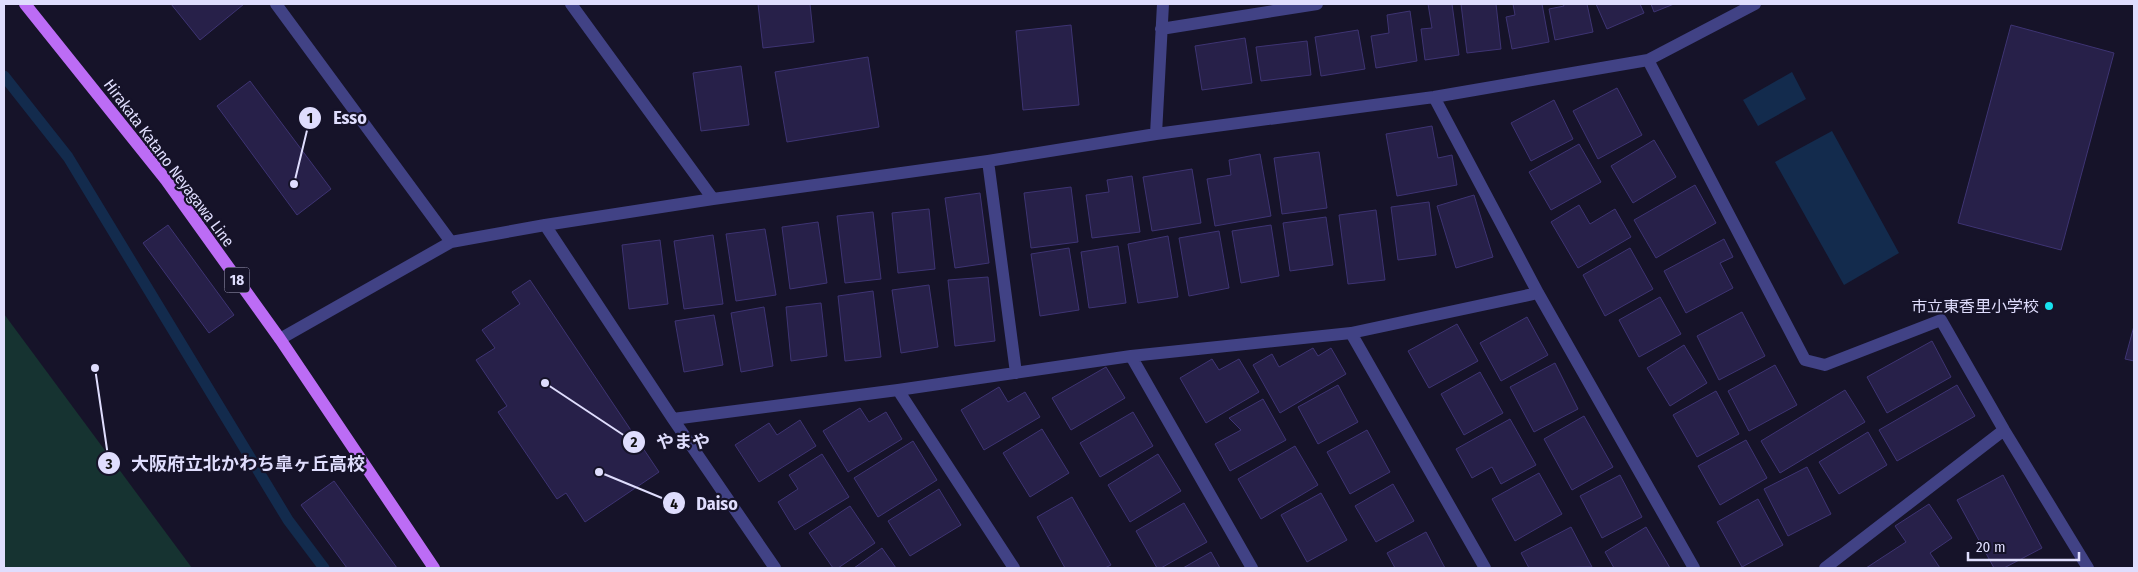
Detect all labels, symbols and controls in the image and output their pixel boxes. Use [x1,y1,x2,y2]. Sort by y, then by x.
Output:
street label: Hirakata Katano Neyagawa Line [100,76,238,251]
callout: Esso [298,101,377,134]
text: Esso [333,107,367,129]
text: 1 [307,109,313,127]
road number: 18 [224,268,250,292]
place label: 市立東香里小学校 [1911,297,2039,316]
marker: 市立東香里小学校 [2043,300,2055,312]
callout: やまや [621,425,720,458]
text: やまや [656,431,710,453]
text: 2 [630,433,638,451]
callout: 大阪府立北かわち皐ヶ丘高校 [96,447,375,480]
text: 大阪府立北かわち皐ヶ丘高校 [131,453,365,475]
text: 3 [104,455,113,473]
callout: Daiso [662,487,748,520]
text: Daiso [696,493,738,515]
text: 4 [670,495,678,513]
scale bar [1968,530,2079,562]
text: 20 m [1976,538,2006,556]

